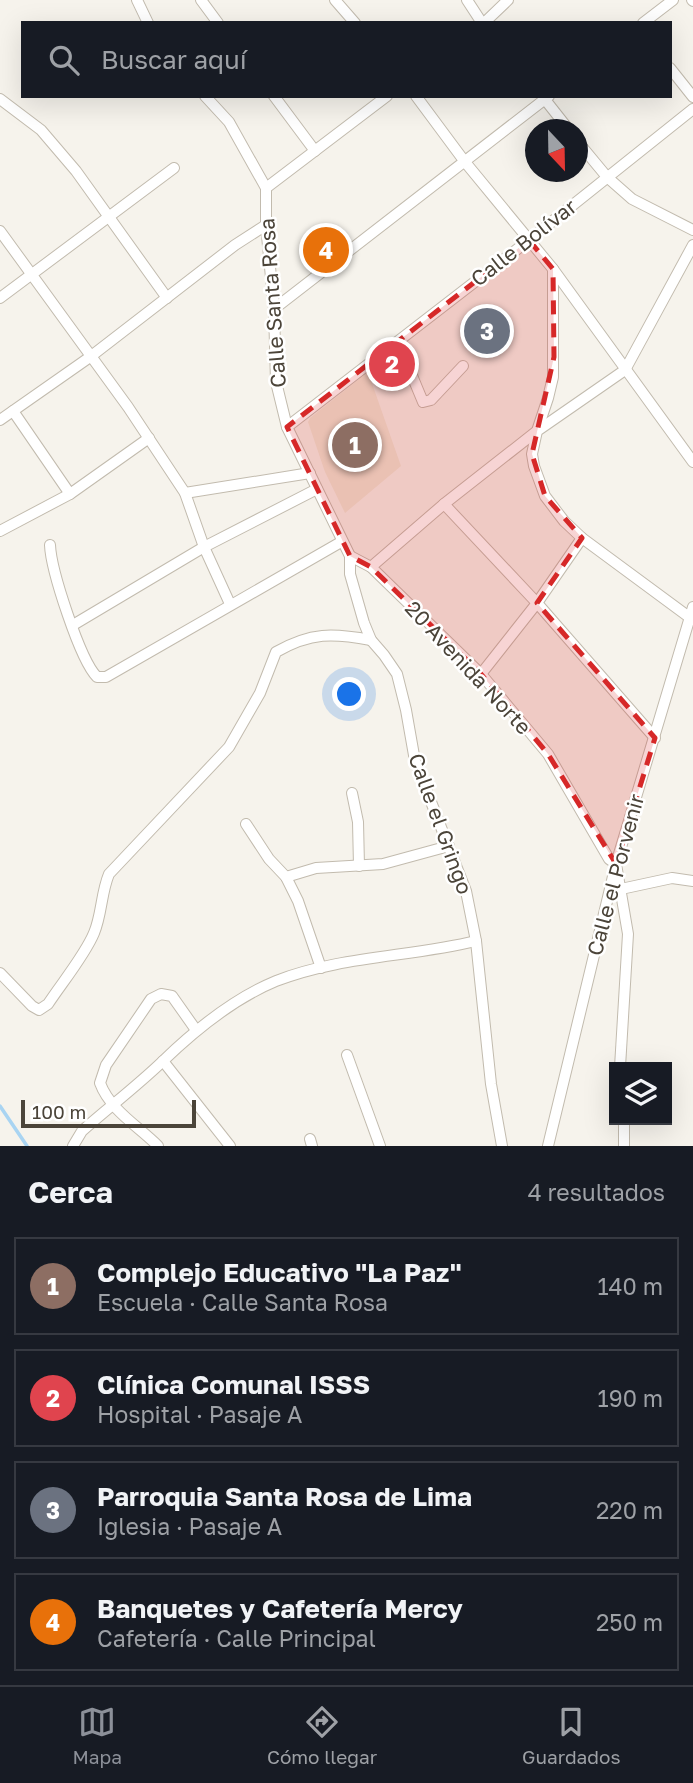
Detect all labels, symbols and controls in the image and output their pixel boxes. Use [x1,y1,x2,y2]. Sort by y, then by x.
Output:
search box [21,21,672,98]
icon: search [45,41,83,79]
text: Buscar aquí [101,44,247,75]
north arrow [525,119,588,182]
street label: Calle Bolívar [465,193,581,292]
street label: Calle Santa Rosa [253,217,291,389]
pin: 4 [303,224,349,276]
pin: 3 [464,305,510,357]
pin: 2 [369,338,415,390]
pin: 1 [332,419,378,471]
street label: 20 Avenida Norte [400,595,537,739]
your location [332,677,366,711]
street label: Calle el Gringo [403,750,478,898]
street label: Calle el Porvenir [581,791,649,958]
map controls [609,1062,672,1125]
button: layers [609,1062,672,1125]
scale bar [21,1097,196,1129]
text: 100 m [32,1100,86,1123]
text: Cerca [28,1174,113,1210]
text: 4 resultados [528,1178,665,1206]
text: Complejo Educativo "La Paz" [97,1257,462,1288]
text: 1 [47,1272,59,1300]
text: 140 m [597,1272,663,1300]
text: Escuela · Calle Santa Rosa [97,1288,388,1316]
text: Clínica Comunal ISSS [97,1369,370,1400]
text: 2 [46,1384,60,1412]
text: 190 m [598,1384,663,1412]
text: Hospital · Pasaje A [97,1400,302,1428]
text: Parroquia Santa Rosa de Lima [97,1481,472,1512]
text: 3 [46,1496,60,1524]
text: 220 m [596,1496,663,1524]
text: Iglesia · Pasaje A [97,1512,282,1540]
text: Banquetes y Cafetería Mercy [97,1593,463,1624]
text: 4 [46,1608,60,1636]
text: 250 m [596,1608,663,1636]
text: Cafetería · Calle Principal [97,1624,376,1652]
tab: Mapa [72,1703,122,1768]
tab: Cómo llegar [267,1703,377,1768]
tab: Guardados [522,1703,620,1768]

